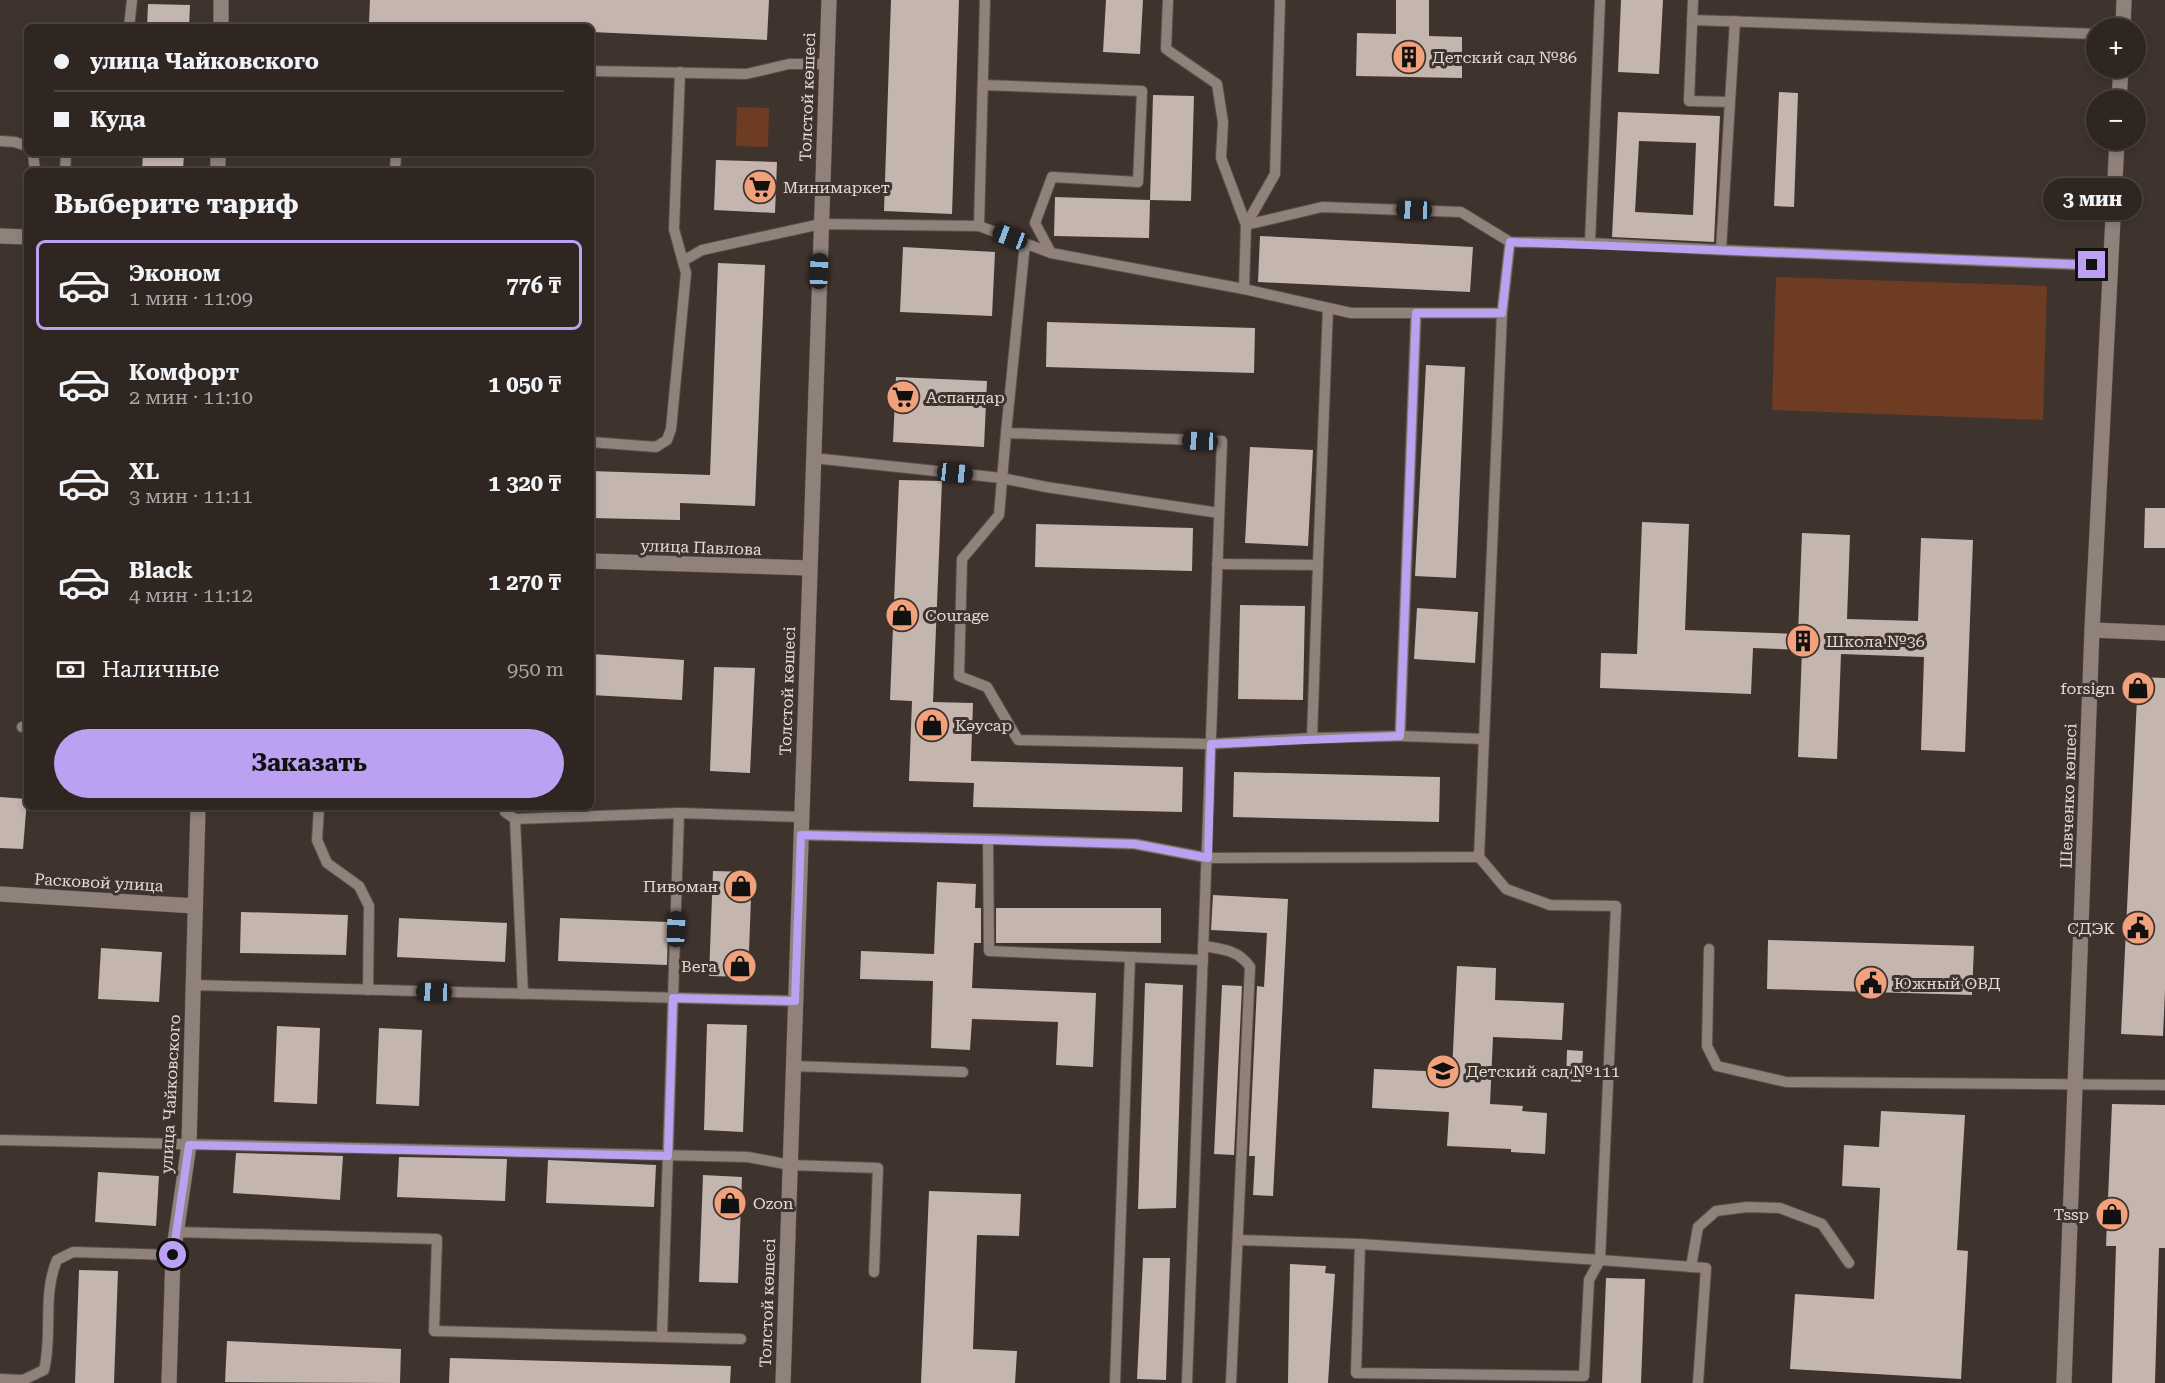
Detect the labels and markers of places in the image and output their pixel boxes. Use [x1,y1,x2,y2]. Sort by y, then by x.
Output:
building icon: Детский сад №86 [1391,39,1427,75]
place label: Детский сад №86 [1432,48,1577,67]
supermarket icon: Минимаркет [742,169,778,205]
place label: Минимаркет [783,178,890,197]
supermarket icon: Аспандар [885,379,921,415]
place label: Аспандар [926,388,1005,407]
shop icon: Courage [884,597,920,633]
place label: Courage [925,606,989,625]
building icon: Школа №36 [1785,623,1821,659]
place label: Школа №36 [1826,632,1925,651]
shop icon: forsign [2120,670,2156,706]
place label: forsign [2060,679,2115,698]
shop icon: Кәусар [914,707,950,743]
place label: Кәусар [955,716,1012,735]
shop icon: Пивоман [723,868,759,904]
place label: Пивоман [643,877,718,896]
public building icon: СДЭК [2120,910,2156,946]
place label: СДЭК [2067,919,2115,938]
shop icon: Вега [722,948,758,984]
place label: Вега [681,957,717,976]
public building icon: Южный ОВД [1853,965,1889,1001]
place label: Южный ОВД [1894,974,2001,993]
school or university icon: Детский сад №111 [1425,1053,1461,1089]
place label: Детский сад №111 [1466,1062,1620,1081]
shop icon: Ozon [712,1185,748,1221]
place label: Ozon [753,1194,793,1213]
shop icon: Tssp [2094,1196,2130,1232]
place label: Tssp [2054,1205,2089,1224]

